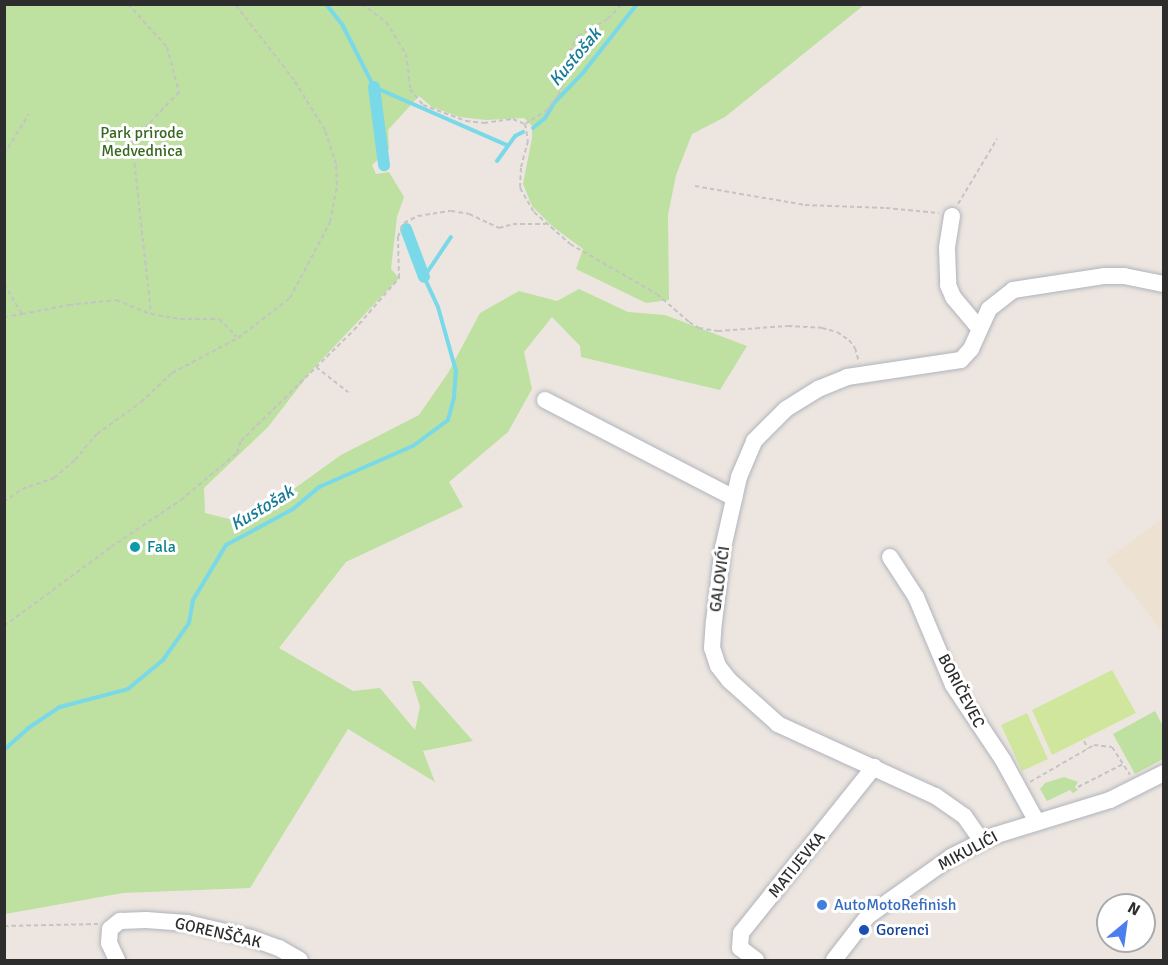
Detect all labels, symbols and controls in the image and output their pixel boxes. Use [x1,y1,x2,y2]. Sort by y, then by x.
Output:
water label: Kustošak [544,23,606,91]
park label: Park prirode Medvednica [100,123,184,161]
water label: Kustošak [227,481,297,535]
place label: Fala [147,537,176,557]
marker: Fala [128,540,142,554]
street label: GALOVIĆI [706,545,734,613]
street label: BORIČEVEC [934,651,988,731]
street label: MIKULIĆI [935,827,1001,875]
street label: MATIJEVKA [765,828,829,902]
north arrow [1096,893,1156,953]
place label: AutoMotoRefinish [834,895,956,915]
marker: AutoMotoRefinish [815,898,829,912]
text: N [1124,898,1143,920]
street label: GORENŠČAK [173,914,263,952]
place label: Gorenci [876,920,929,940]
marker: Gorenci [857,923,871,937]

